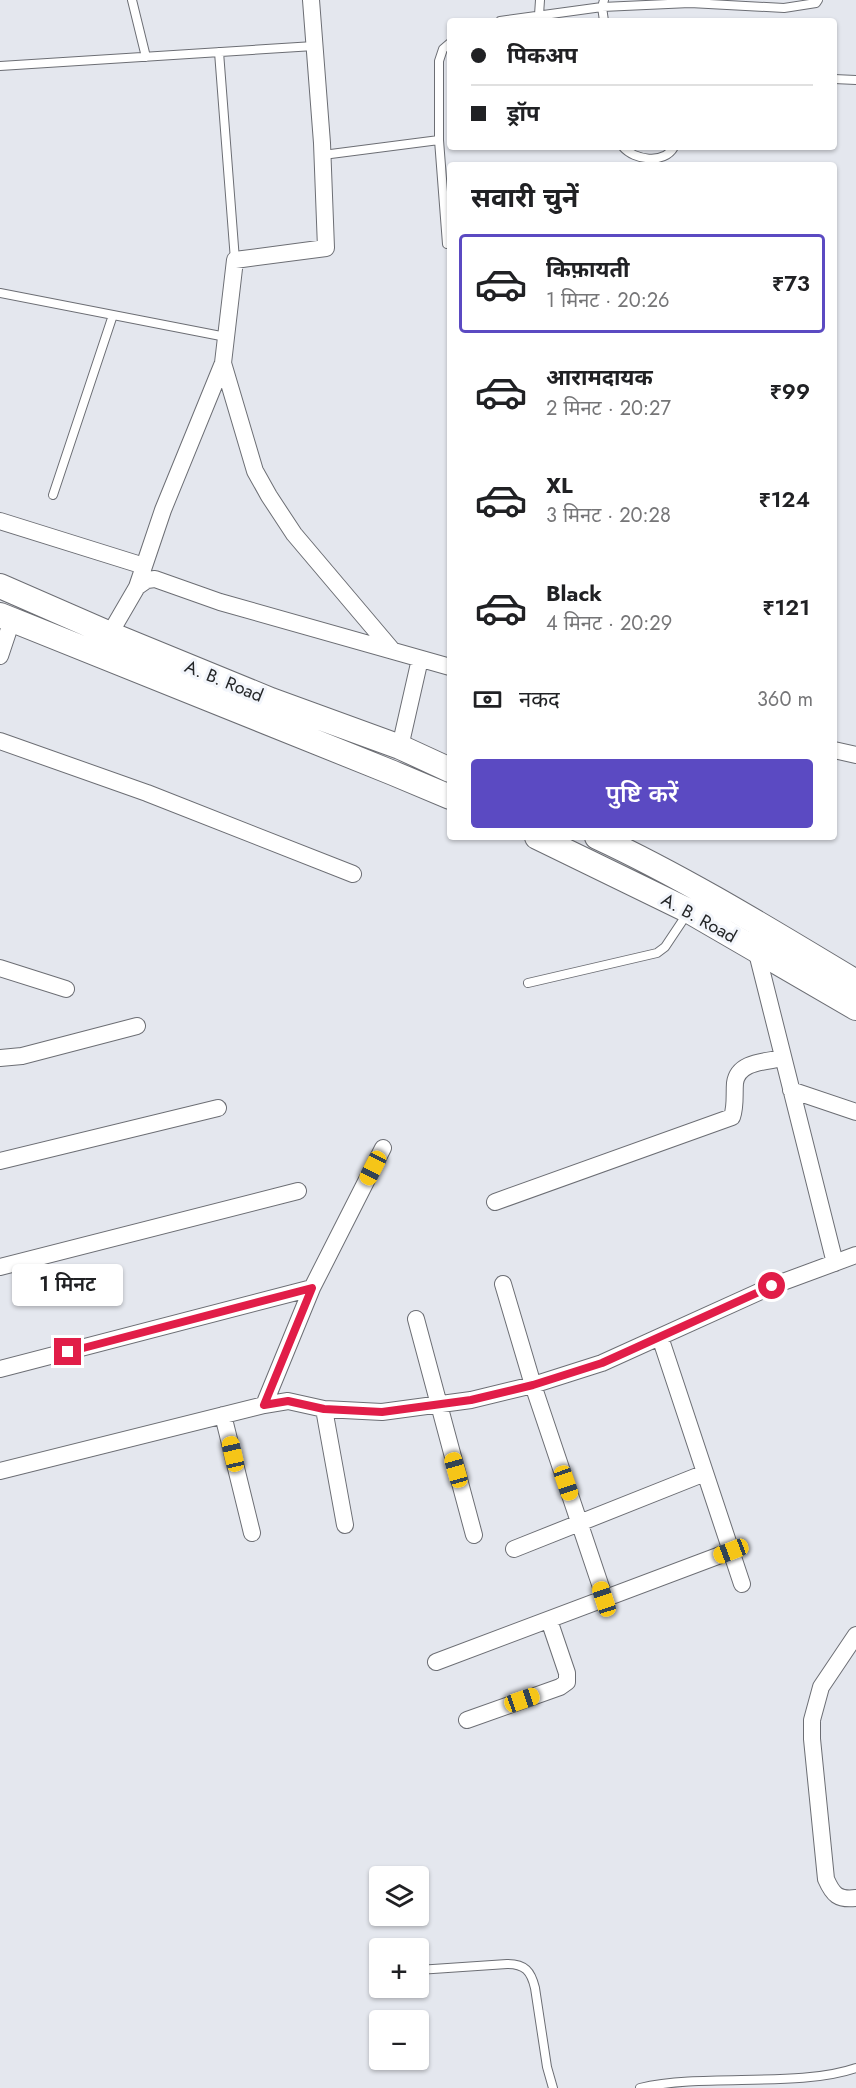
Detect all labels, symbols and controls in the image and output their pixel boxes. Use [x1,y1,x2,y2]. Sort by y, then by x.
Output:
text: पिकअप [507,39,578,71]
text: ड्रॉप [507,97,540,129]
text: सवारी चुनें [471,178,578,217]
text: किफ़ायती [546,253,630,285]
icon: car [474,257,528,311]
text: ₹73 [772,267,810,299]
text: 1 मिनट · 20:26 [546,286,670,315]
text: आरामदायक [546,361,653,393]
icon: car [474,365,528,419]
text: ₹99 [769,375,810,407]
text: 2 मिनट · 20:27 [546,394,671,423]
text: XL [546,469,573,501]
icon: car [474,473,528,527]
text: ₹124 [758,483,810,515]
text: 3 मिनट · 20:28 [546,501,671,530]
text: Black [546,577,602,609]
icon: car [474,581,528,635]
text: ₹121 [762,591,810,623]
text: 4 मिनट · 20:29 [546,609,672,638]
street label: A. B. Road [181,653,267,709]
icon: cash [471,683,504,716]
text: नकद [519,683,560,715]
text: 360 m [757,685,813,714]
button: पुष्टि करें [471,759,813,828]
street label: A. B. Road [657,887,741,949]
car [357,1148,389,1188]
callout: 1 मिनट [13,1265,124,1307]
text: 1 मिनट [39,1270,96,1299]
route start [758,1272,785,1299]
route end [54,1338,81,1365]
car [220,1434,246,1474]
car [442,1450,470,1490]
car [552,1463,580,1503]
car [711,1536,751,1566]
car [590,1579,618,1619]
car [502,1686,542,1714]
map controls [369,1866,429,2070]
button: layers [369,1866,429,1926]
button: + [369,1938,429,1998]
button: − [369,2010,429,2070]

